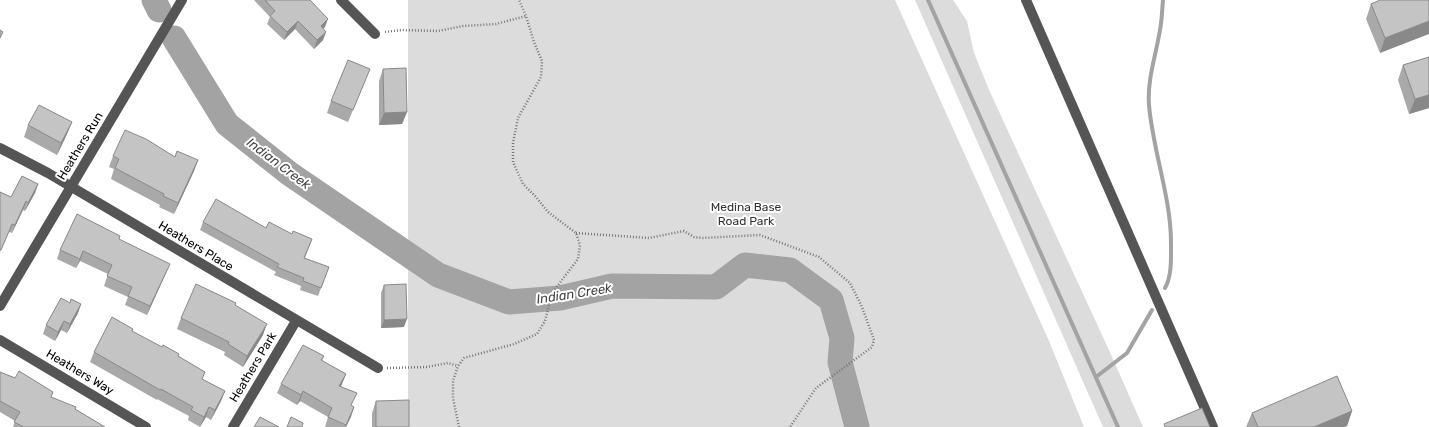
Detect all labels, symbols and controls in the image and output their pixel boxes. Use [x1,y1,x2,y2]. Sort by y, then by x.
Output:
street label: Heathers Run [54,110,106,182]
water label: Indian Creek [244,135,314,192]
park label: Medina Base Road Park [711,200,782,228]
street label: Heathers Place [156,218,236,274]
water label: Indian Creek [535,280,613,307]
street label: Heathers Park [227,329,280,405]
street label: Heathers Way [44,346,117,398]

